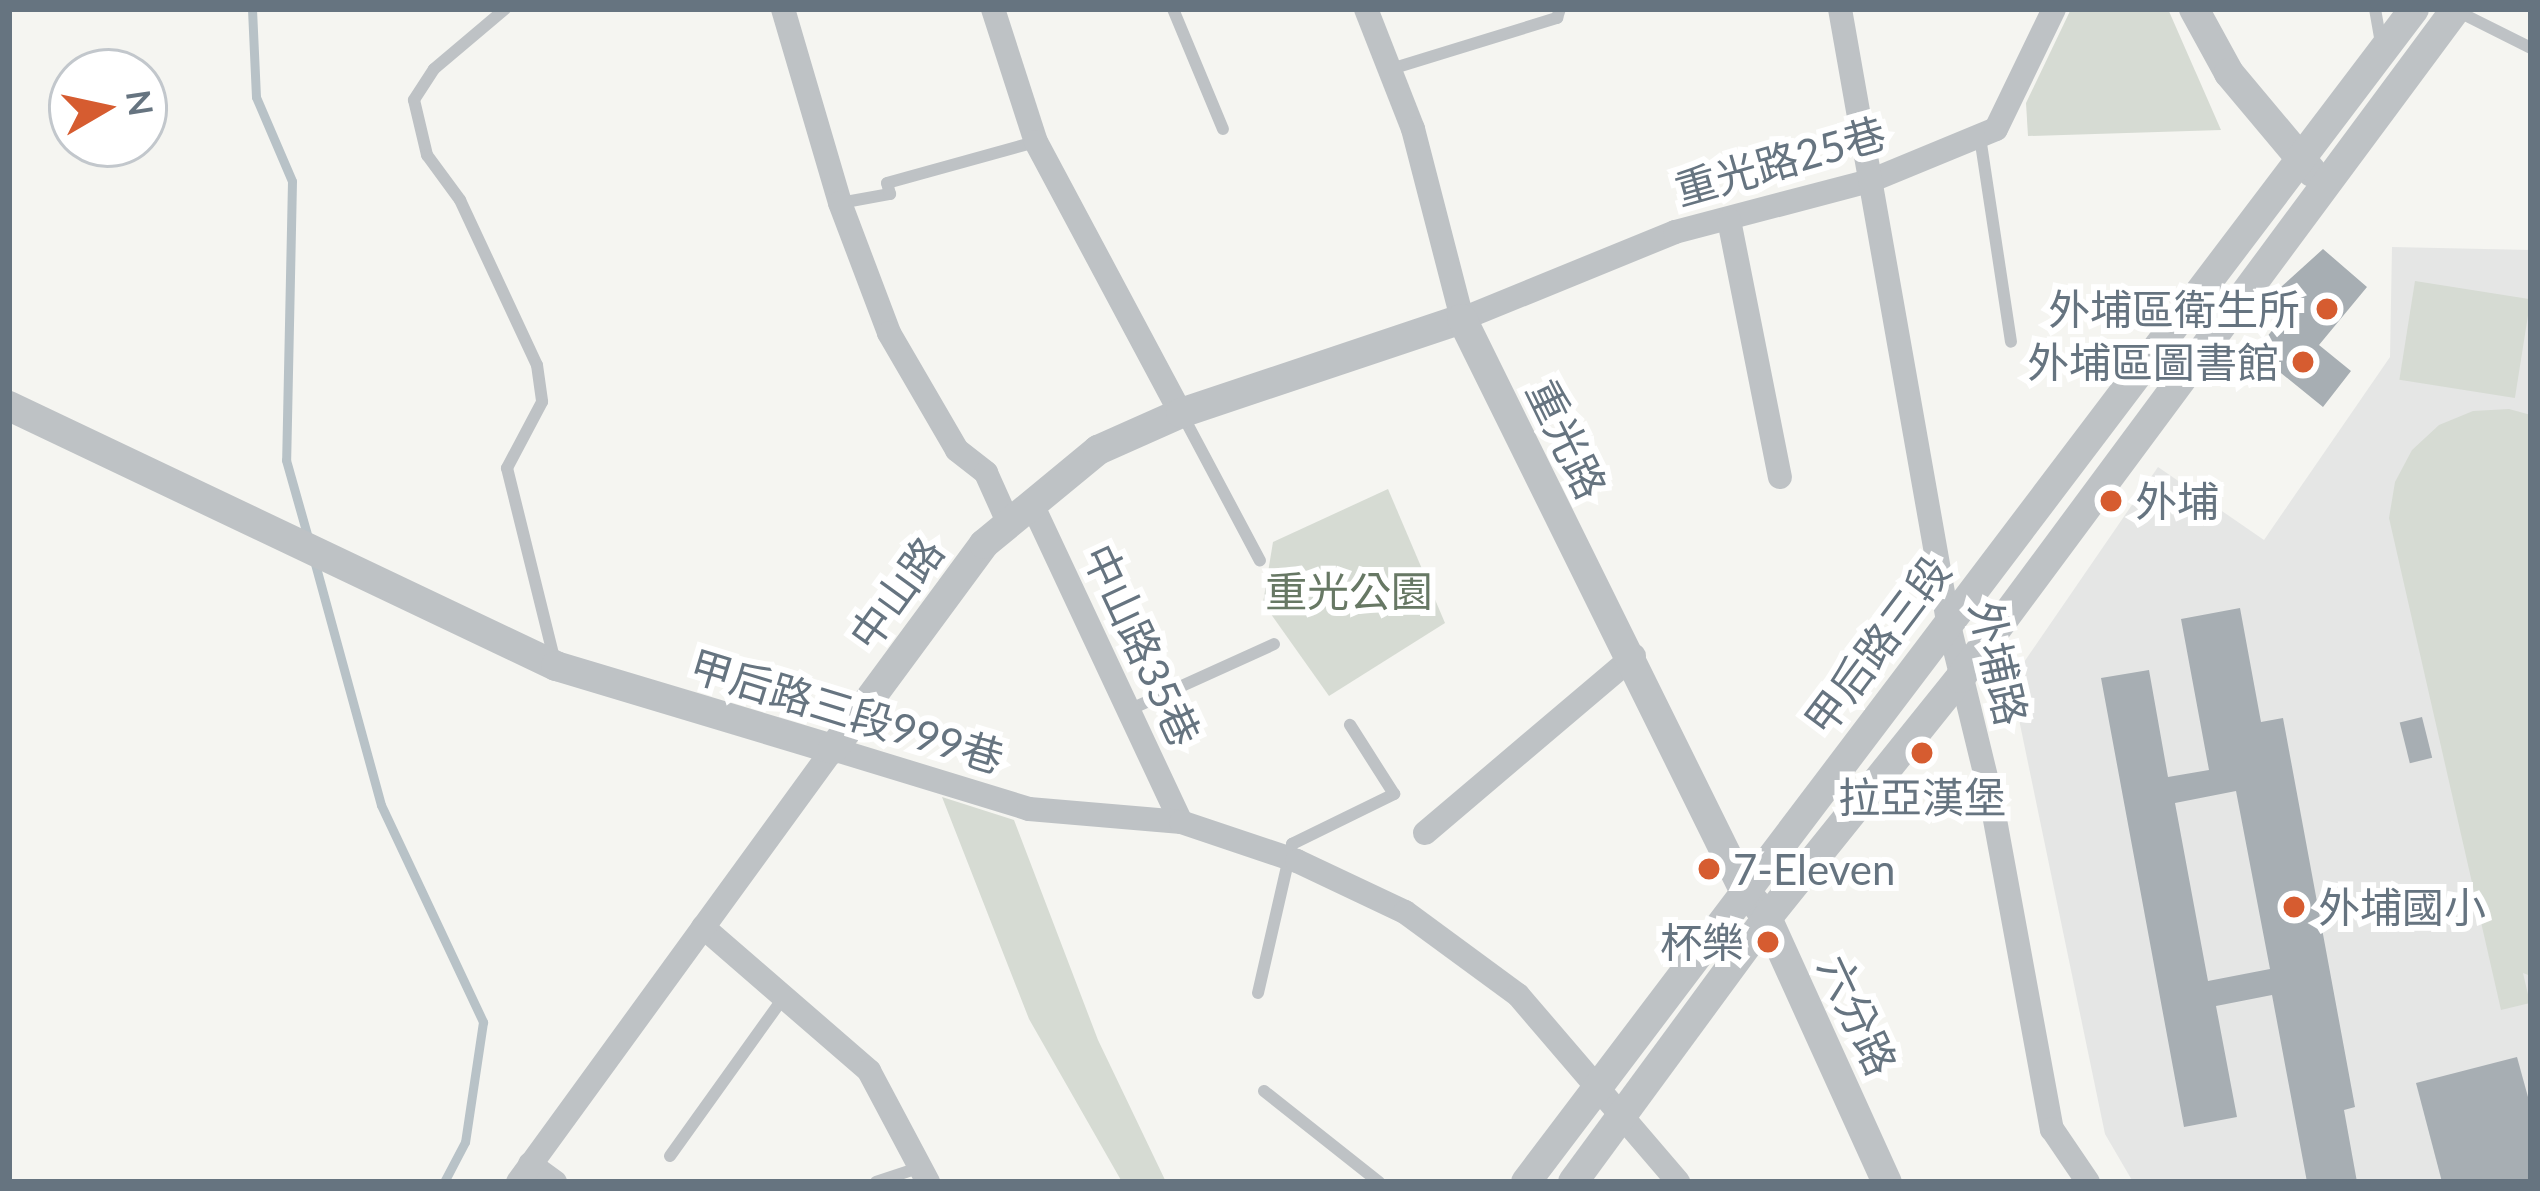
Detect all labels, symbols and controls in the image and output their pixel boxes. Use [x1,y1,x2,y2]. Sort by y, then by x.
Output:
north arrow [48,48,168,168]
text: N [119,87,162,119]
street label: 重光路25巷 [1669,107,1891,215]
place label: 外埔區衛生所 [2048,284,2300,334]
marker: 外埔區衛生所 [2311,293,2343,325]
place label: 外埔區圖書館 [2027,337,2279,387]
marker: 外埔區圖書館 [2290,349,2316,375]
street label: 重光路 [1517,371,1617,507]
place label: 外埔 [2135,476,2219,526]
marker: 外埔 [2098,488,2124,514]
street label: 中山路 [839,527,953,659]
street label: 中山路35巷 [1073,536,1211,754]
street label: 甲后路三段 [1794,546,1960,744]
park label: 重光公園 [1265,566,1433,616]
street label: 外埔路 [1960,596,2038,730]
street label: 甲后路三段999巷 [684,639,1010,783]
marker: 拉亞漢堡 [1909,740,1935,766]
place label: 拉亞漢堡 [1838,772,2006,822]
place label: 7-Eleven [1733,844,1895,894]
marker: 7-Eleven [1696,856,1722,882]
place label: 外埔國小 [2318,882,2486,932]
marker: 外埔國小 [2281,894,2307,920]
place label: 杯樂 [1660,917,1744,967]
marker: 杯樂 [1755,929,1781,955]
street label: 六分路 [1809,947,1907,1083]

